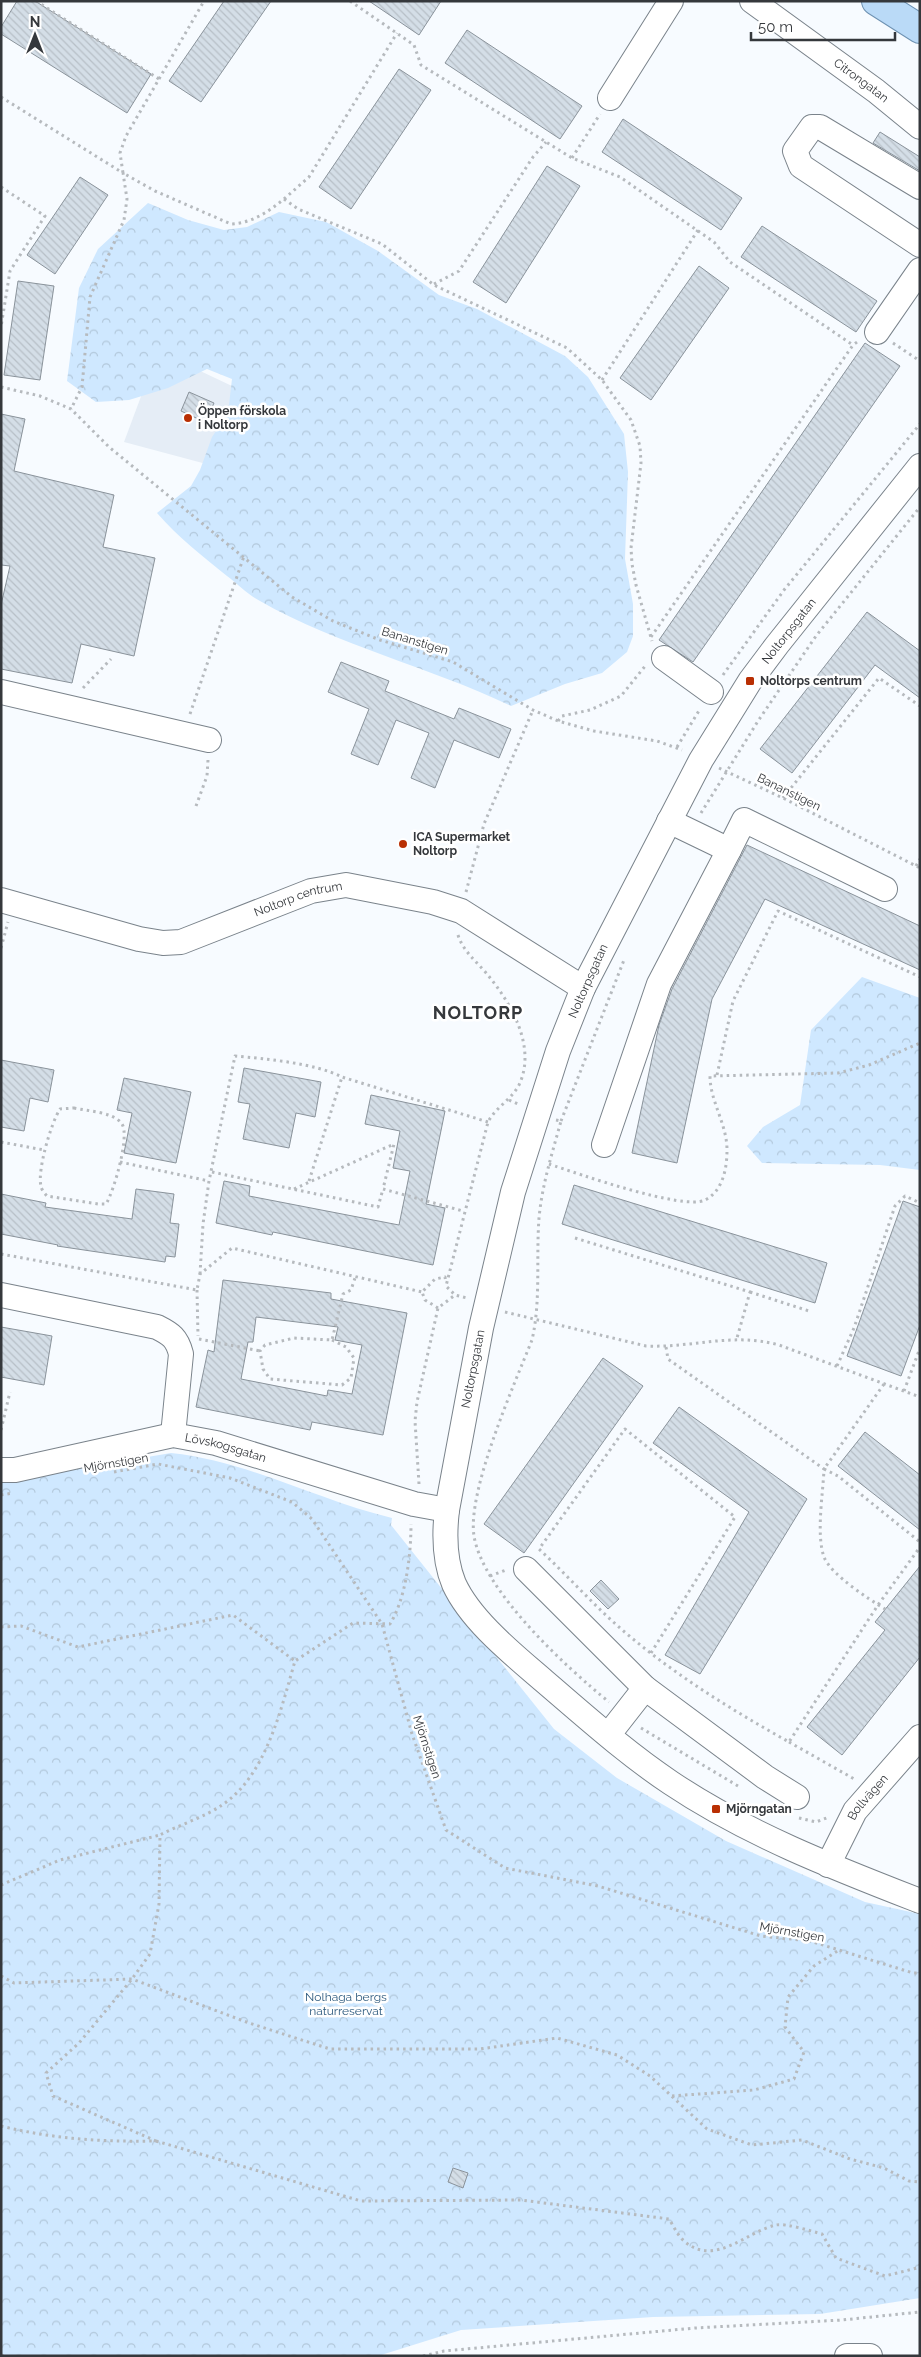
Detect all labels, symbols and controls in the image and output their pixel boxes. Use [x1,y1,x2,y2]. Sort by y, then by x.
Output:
north arrow [10,10,60,60]
scale bar [751,10,895,42]
text: N [30,14,40,30]
text: 50 m [758,18,793,36]
street label: Citrongatan [831,56,891,105]
place label: Öppen förskola i Noltorp [198,403,286,432]
marker: Öppen förskola i Noltorp [182,412,194,424]
street label: Noltorpsgatan [759,595,819,667]
street label: Bananstigen [380,624,450,658]
place label: Noltorps centrum [760,674,862,688]
marker: Noltorps centrum [744,675,756,687]
street label: Bananstigen [755,771,823,813]
place label: ICA Supermarket Noltorp [413,830,511,858]
marker: ICA Supermarket Noltorp [397,838,409,850]
street label: Noltorp centrum [252,879,343,920]
street label: Noltorpsgatan [565,942,611,1020]
district label: NOLTORP [433,1002,523,1023]
street label: Noltorpsgatan [459,1329,487,1409]
street label: Lövskogsgatan [184,1430,268,1465]
street label: Mjörnstigen [83,1450,149,1476]
street label: Mjörnstigen [410,1714,444,1780]
street label: Bollvägen [845,1771,891,1822]
place label: Mjörngatan [726,1802,792,1816]
marker: Mjörngatan [710,1803,722,1815]
street label: Mjörnstigen [759,1919,825,1945]
park label: Nolhaga bergs naturreservat [305,1990,387,2018]

